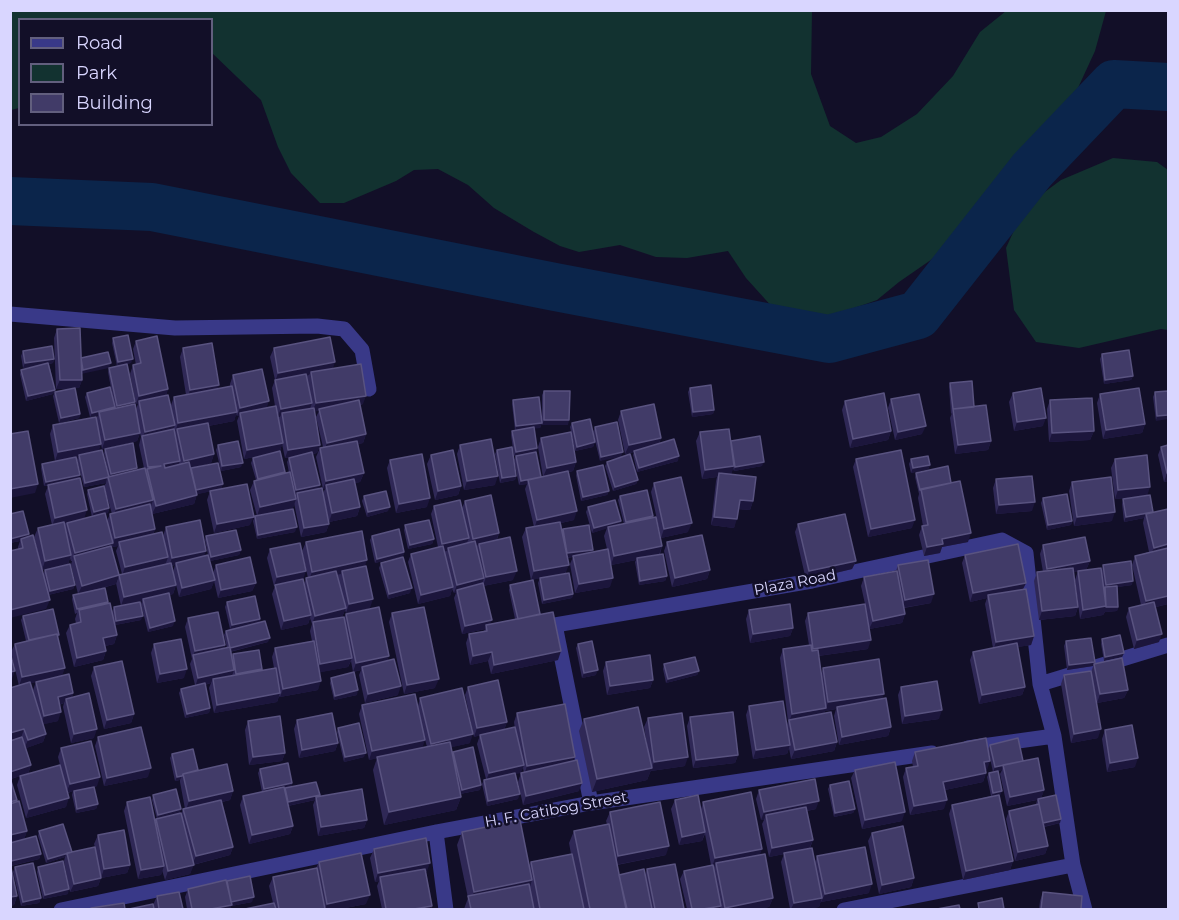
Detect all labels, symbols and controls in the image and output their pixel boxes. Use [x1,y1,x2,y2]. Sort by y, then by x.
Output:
legend [18,18,213,126]
text: Road [76,32,123,54]
text: Park [76,62,117,84]
text: Building [76,92,153,114]
street label: Plaza Road [752,566,838,600]
street label: H. F. Catibog Street [483,789,629,831]

